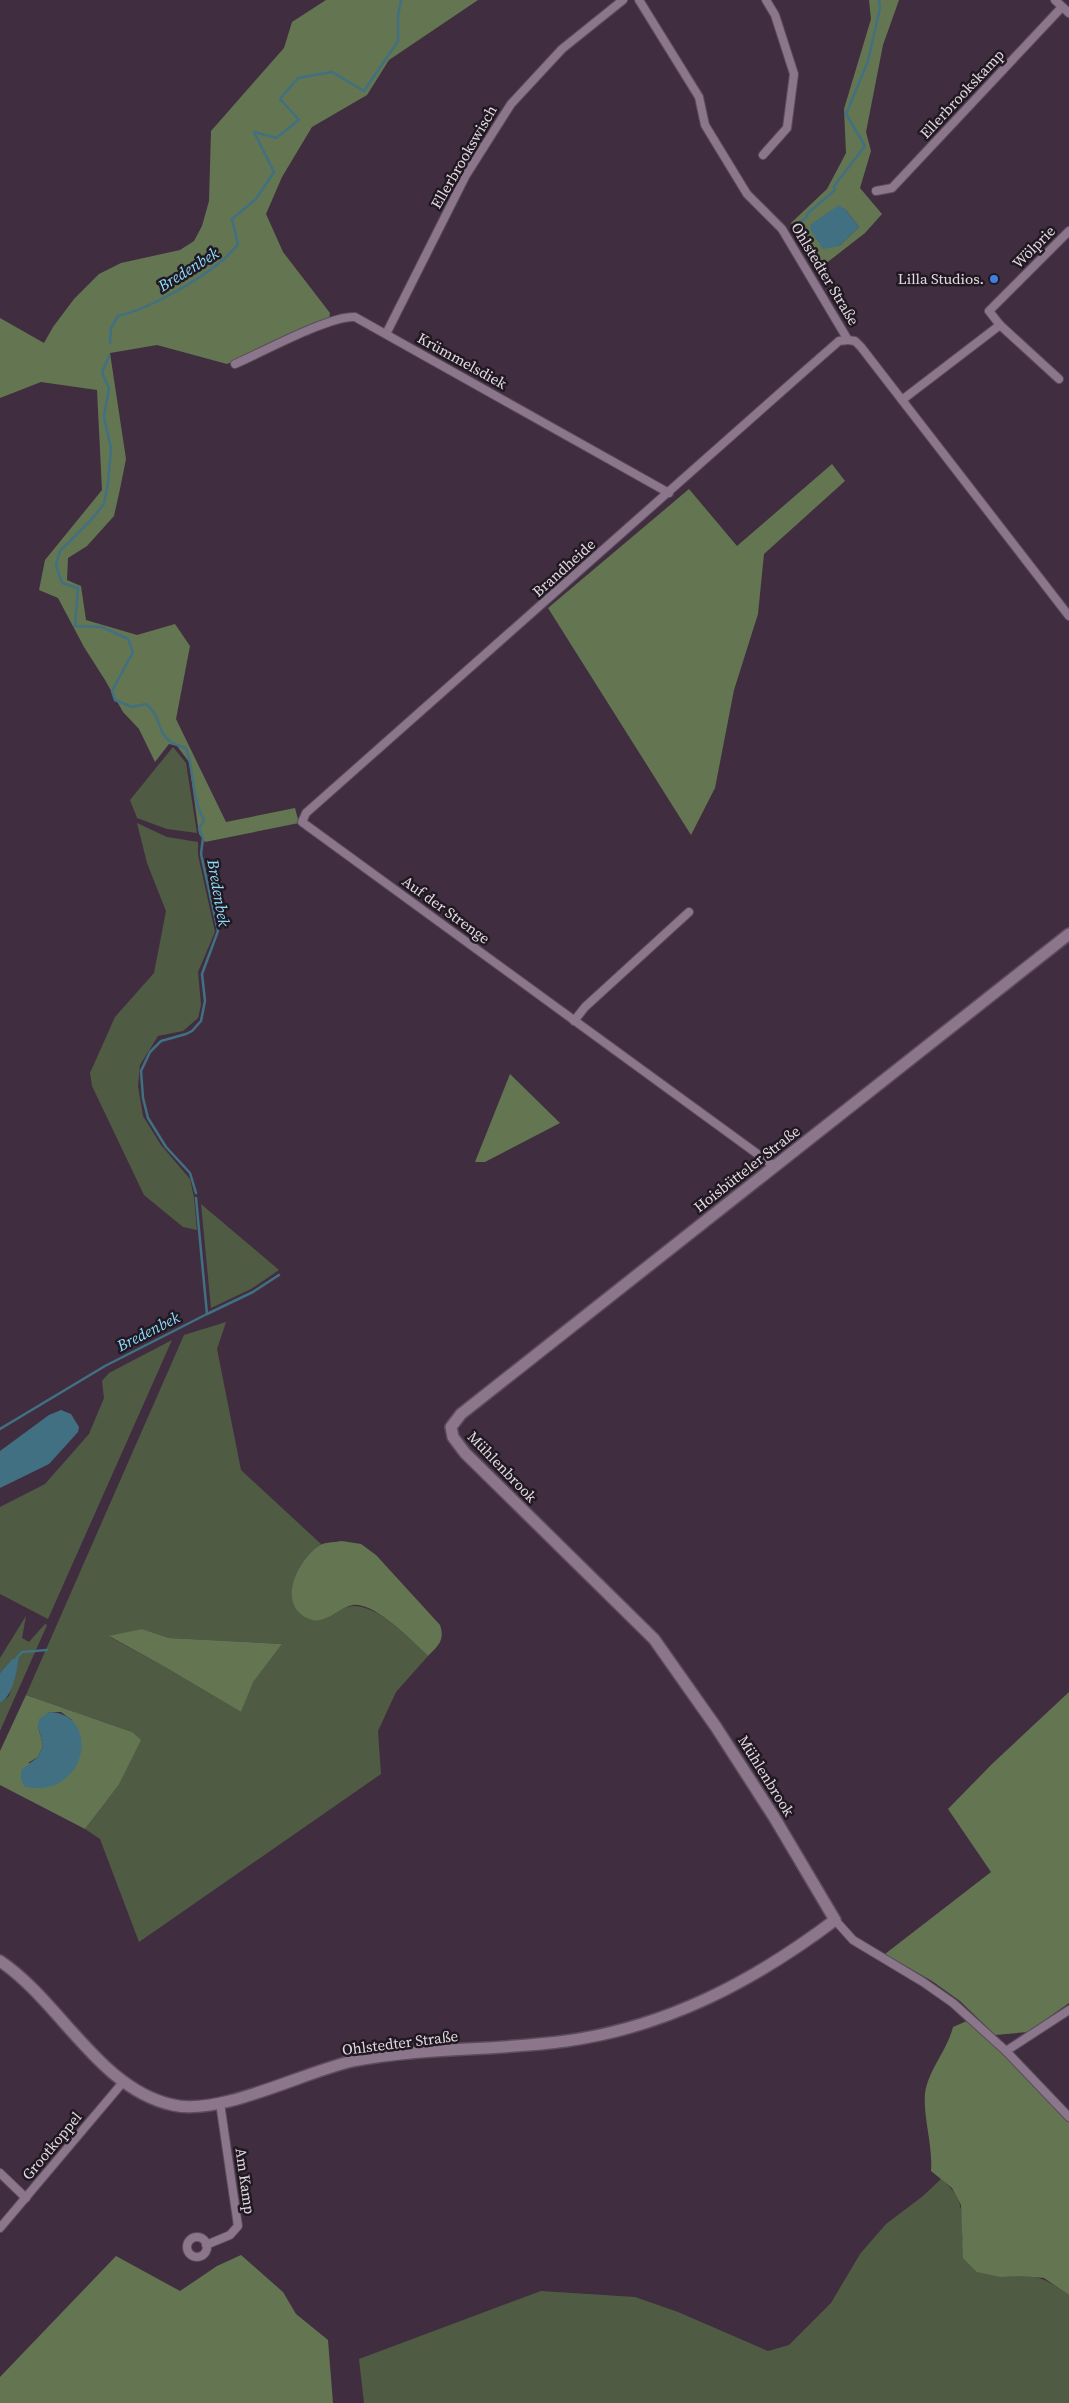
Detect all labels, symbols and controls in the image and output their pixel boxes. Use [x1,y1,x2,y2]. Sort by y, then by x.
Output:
street label: Ellerbrookskamp [915,44,1009,143]
street label: Ellerbrookswisch [425,101,502,212]
street label: Ohlstedter Straße [786,218,865,329]
street label: Wölprie [1008,220,1060,273]
water label: Bredenbek [153,241,223,297]
place label: Lilla Studios. [898,268,984,289]
marker: Lilla Studios. [988,273,1000,285]
street label: Krümmelsdiek [414,327,511,394]
street label: Brandheide [528,533,600,602]
water label: Bredenbek [202,857,236,929]
street label: Auf der Strenge [398,871,495,949]
street label: Hoisbütteler Straße [689,1120,805,1217]
water label: Bredenbek [112,1306,184,1357]
street label: Mühlenbrook [463,1426,542,1507]
street label: Mühlenbrook [733,1731,800,1821]
street label: Ohlstedter Straße [341,2025,460,2060]
street label: Grootkoppel [17,2107,87,2184]
street label: Am Kamp [230,2147,261,2216]

